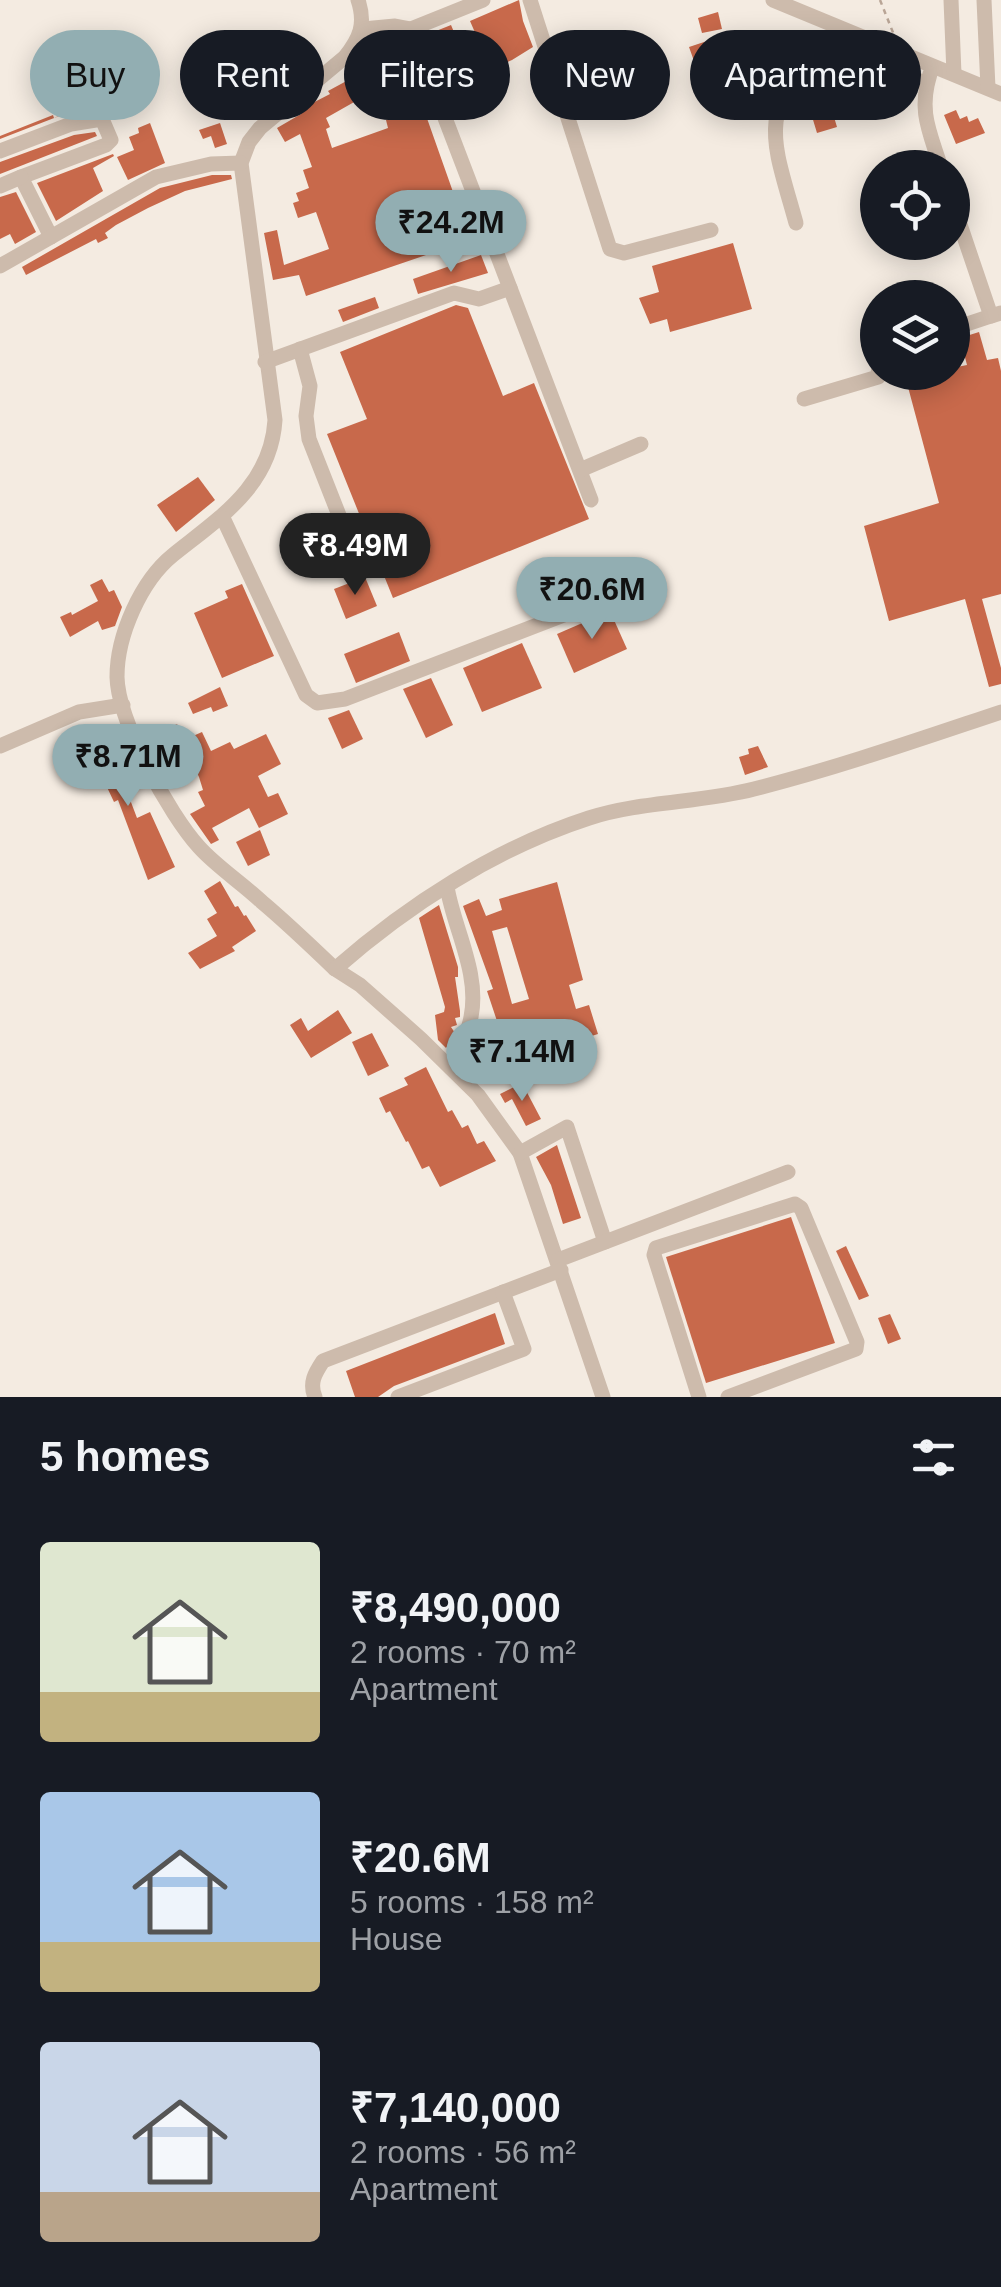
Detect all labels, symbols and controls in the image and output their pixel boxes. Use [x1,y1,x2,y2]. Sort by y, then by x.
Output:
chip: Buy [30,30,160,120]
chip: Rent [180,30,324,120]
chip: Filters [344,30,510,120]
chip: New [530,30,670,120]
chip: Apartment [690,30,921,120]
map controls [860,150,970,390]
button: locate [860,150,970,260]
pin: ₹24.2M [370,190,532,275]
text: ₹24.2M [397,204,505,240]
button: layers [860,280,970,390]
pin: ₹8.49M [274,513,436,598]
text: ₹8.49M [301,527,409,563]
pin: ₹20.6M [511,557,673,642]
text: ₹20.6M [538,571,646,607]
pin: ₹8.71M [47,724,209,809]
text: ₹8.71M [74,738,182,774]
pin: ₹7.14M [441,1019,603,1104]
text: ₹7.14M [468,1033,576,1069]
icon: filters [906,1430,961,1485]
text: 5 homes [40,1433,210,1480]
icon: home [120,1582,240,1702]
text: ₹8,490,000 [350,1584,561,1631]
text: 2 rooms · 70 m² [350,1634,576,1670]
text: Apartment [350,1671,498,1707]
icon: home [120,1832,240,1952]
text: ₹20.6M [350,1834,491,1881]
text: 5 rooms · 158 m² [350,1884,594,1920]
text: House [350,1921,443,1957]
icon: home [120,2082,240,2202]
text: ₹7,140,000 [350,2084,561,2131]
text: 2 rooms · 56 m² [350,2134,576,2170]
text: Apartment [350,2171,498,2207]

